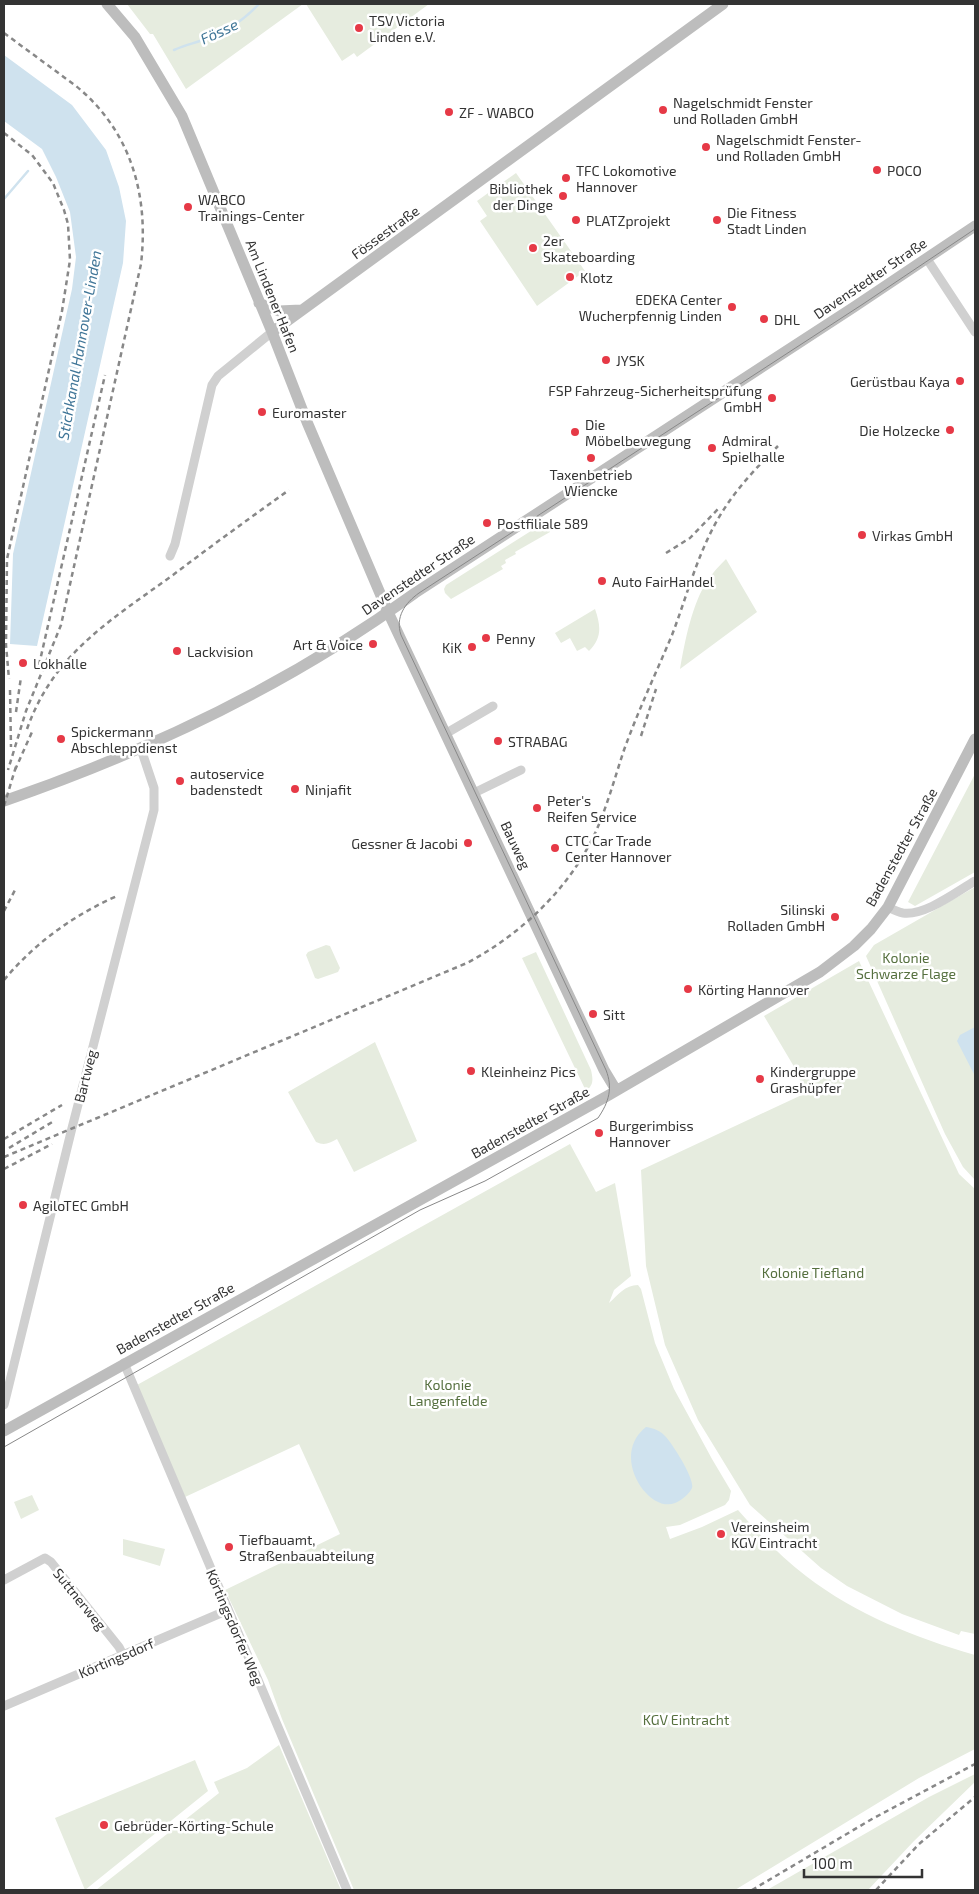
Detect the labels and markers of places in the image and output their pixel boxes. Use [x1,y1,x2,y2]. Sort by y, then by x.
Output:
place label: TSV Victoria Linden e.V. [369,12,445,45]
marker: TSV Victoria Linden e.V. [353,22,365,34]
place label: Nagelschmidt Fenster und Rolladen GmbH [673,94,813,127]
place label: ZF - WABCO [459,104,534,121]
marker: Nagelschmidt Fenster und Rolladen GmbH [657,104,669,116]
marker: ZF - WABCO [443,106,455,118]
place label: Nagelschmidt Fenster- und Rolladen GmbH [716,131,862,164]
marker: Nagelschmidt Fenster- und Rolladen GmbH [700,141,712,153]
place label: TFC Lokomotive Hannover [576,162,677,195]
place label: POCO [887,162,922,179]
marker: POCO [871,164,883,176]
marker: TFC Lokomotive Hannover [560,172,572,184]
place label: Bibliothek der Dinge [489,180,553,213]
marker: Bibliothek der Dinge [557,190,569,202]
place label: WABCO Trainings-Center [198,191,305,224]
marker: WABCO Trainings-Center [182,201,194,213]
place label: Die Fitness Stadt Linden [727,204,807,237]
place label: PLATZprojekt [586,212,670,229]
marker: PLATZprojekt [570,214,582,226]
marker: Die Fitness Stadt Linden [711,214,723,226]
place label: 2er Skateboarding [543,232,635,265]
marker: 2er Skateboarding [527,242,539,254]
place label: Klotz [580,269,613,286]
marker: Klotz [564,271,576,283]
place label: EDEKA Center Wucherpfennig Linden [579,291,722,324]
marker: EDEKA Center Wucherpfennig Linden [726,301,738,313]
place label: DHL [774,311,800,328]
marker: DHL [758,313,770,325]
place label: JYSK [616,352,646,369]
marker: JYSK [600,354,612,366]
place label: Gerüstbau Kaya [850,373,950,390]
marker: Gerüstbau Kaya [954,375,966,387]
place label: FSP Fahrzeug-Sicherheitsprüfung GmbH [548,382,762,415]
marker: FSP Fahrzeug-Sicherheitsprüfung GmbH [766,392,778,404]
place label: Euromaster [272,404,347,421]
marker: Euromaster [256,406,268,418]
place label: Die Möbelbewegung [585,416,691,449]
place label: Die Holzecke [859,422,940,439]
marker: Die Holzecke [944,424,956,436]
marker: Die Möbelbewegung [569,426,581,438]
place label: Admiral Spielhalle [722,432,785,465]
marker: Admiral Spielhalle [706,442,718,454]
marker: Taxenbetrieb Wiencke [585,452,597,464]
place label: Taxenbetrieb Wiencke [550,466,632,499]
place label: Postfiliale 589 [497,515,588,532]
marker: Postfiliale 589 [481,517,493,529]
place label: Virkas GmbH [872,527,953,544]
marker: Virkas GmbH [856,529,868,541]
place label: Auto FairHandel [612,573,715,590]
marker: Auto FairHandel [596,575,608,587]
place label: Penny [496,630,536,647]
marker: Penny [480,632,492,644]
place label: Art & Voice [293,636,363,653]
marker: Art & Voice [367,638,379,650]
place label: KiK [442,639,463,656]
marker: KiK [466,641,478,653]
place label: Lackvision [187,643,253,660]
marker: Lackvision [171,645,183,657]
place label: Lokhalle [33,655,87,672]
marker: Lokhalle [17,657,29,669]
place label: Spickermann Abschleppdienst [71,723,177,756]
marker: Spickermann Abschleppdienst [55,733,67,745]
place label: STRABAG [508,733,567,750]
marker: STRABAG [492,735,504,747]
place label: autoservice badenstedt [190,765,264,798]
marker: autoservice badenstedt [174,775,186,787]
place label: Ninjafit [305,781,351,798]
marker: Ninjafit [289,783,301,795]
place label: Peter's Reifen Service [547,792,637,825]
marker: Peter's Reifen Service [531,802,543,814]
place label: CTC Car Trade Center Hannover [565,832,672,865]
place label: Gessner & Jacobi [351,835,458,852]
marker: Gessner & Jacobi [462,837,474,849]
marker: CTC Car Trade Center Hannover [549,842,561,854]
place label: Silinski Rolladen GmbH [727,901,825,934]
marker: Silinski Rolladen GmbH [829,911,841,923]
place label: Körting Hannover [698,981,810,998]
marker: Körting Hannover [682,983,694,995]
place label: Sitt [603,1006,625,1023]
marker: Sitt [587,1008,599,1020]
place label: Kleinheinz Pics [481,1063,576,1080]
place label: Kindergruppe Grashüpfer [770,1063,856,1096]
marker: Kleinheinz Pics [465,1065,477,1077]
marker: Kindergruppe Grashüpfer [754,1073,766,1085]
place label: Burgerimbiss Hannover [609,1117,694,1150]
marker: Burgerimbiss Hannover [593,1127,605,1139]
place label: AgiloTEC GmbH [33,1197,129,1214]
marker: AgiloTEC GmbH [17,1199,29,1211]
place label: Vereinsheim KGV Eintracht [731,1518,817,1551]
marker: Vereinsheim KGV Eintracht [715,1528,727,1540]
place label: Tiefbauamt, Straßenbauabteilung [239,1531,374,1564]
marker: Tiefbauamt, Straßenbauabteilung [223,1541,235,1553]
place label: Gebrüder-Körting-Schule [114,1817,274,1834]
marker: Gebrüder-Körting-Schule [98,1819,110,1831]

